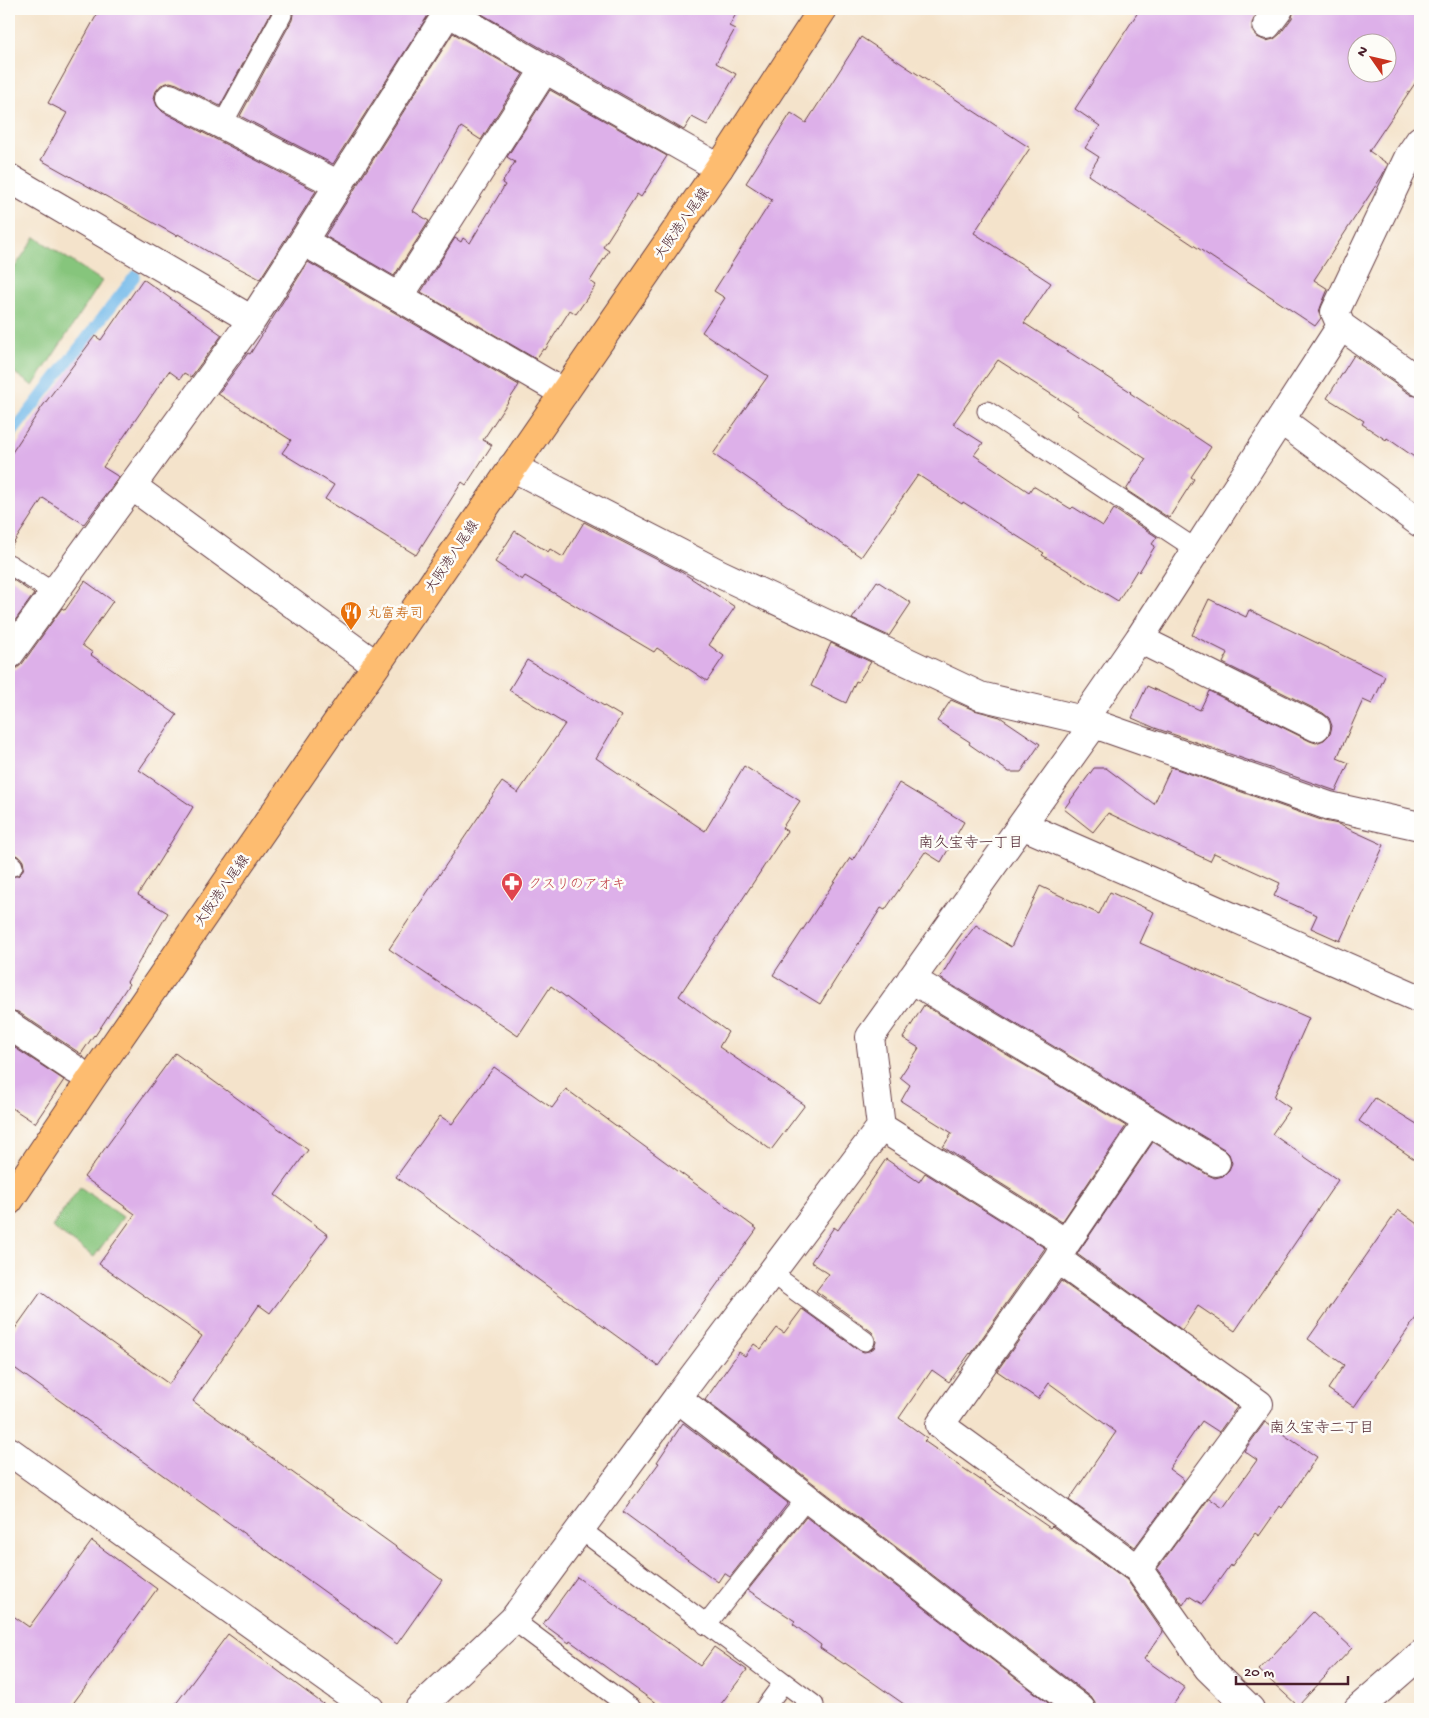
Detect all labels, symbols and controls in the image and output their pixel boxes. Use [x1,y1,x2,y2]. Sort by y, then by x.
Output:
north arrow [1346,32,1396,82]
text: N [1354,44,1373,61]
street label: 大阪港八尾線 [652,185,714,264]
street label: 大阪港八尾線 [423,518,484,597]
restaurant icon: 丸富寿司 [339,600,363,631]
place label: 丸富寿司 [367,606,423,623]
district label: 南久宝寺一丁目 [918,834,1024,853]
street label: 大阪港八尾線 [192,852,254,931]
pharmacy icon: クスリのアオキ [500,871,524,902]
place label: クスリのアオキ [528,877,626,894]
district label: 南久宝寺二丁目 [1269,1419,1375,1438]
scale bar [1236,1653,1349,1685]
text: 20 m [1244,1664,1274,1682]

